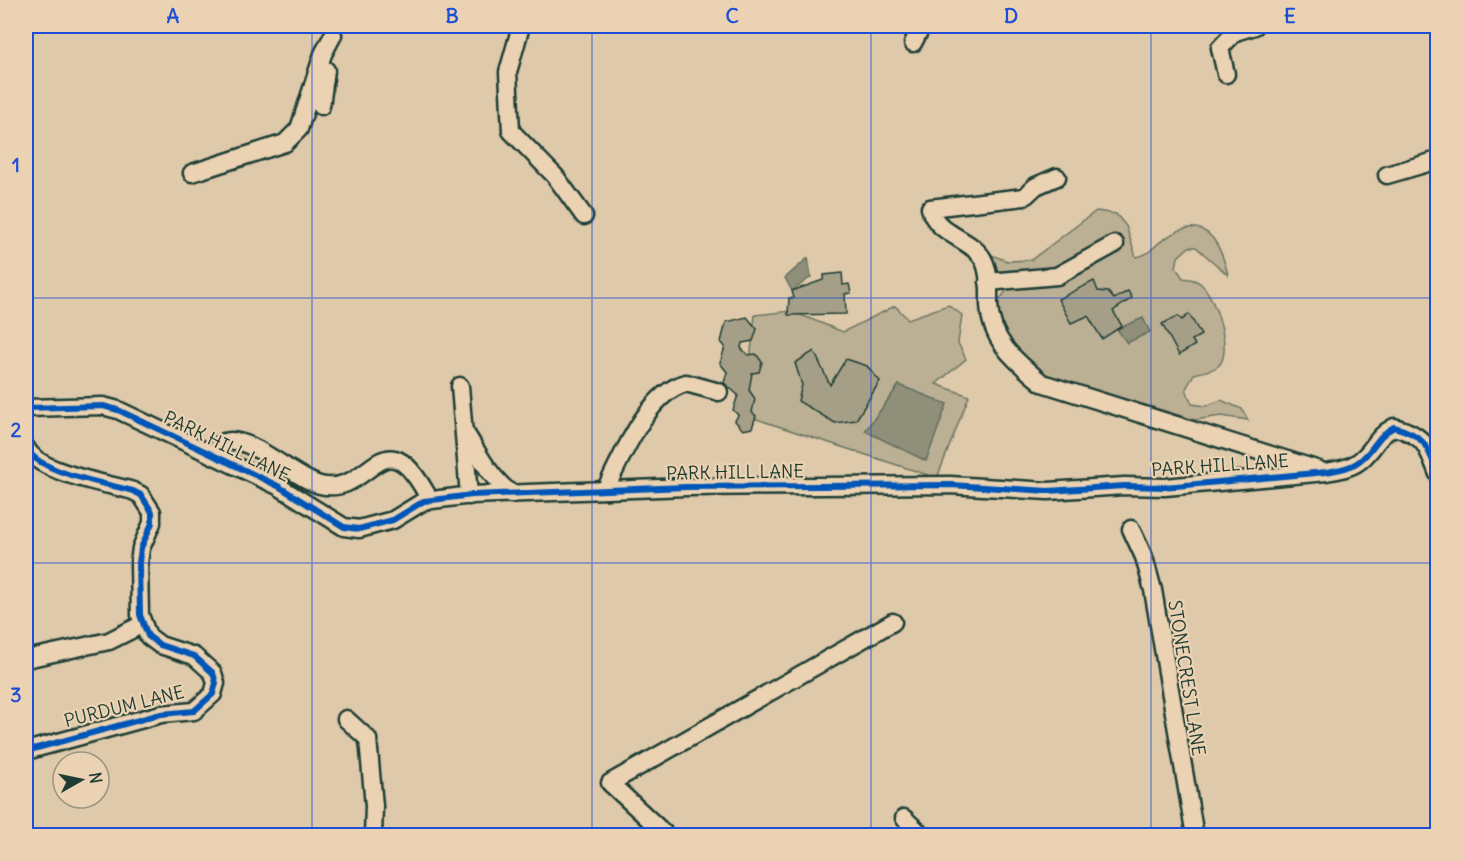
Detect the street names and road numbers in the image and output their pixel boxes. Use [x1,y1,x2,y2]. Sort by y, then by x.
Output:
street label: PARK HILL LANE [160,405,294,487]
street label: PARK HILL LANE [1151,449,1289,481]
street label: PARK HILL LANE [666,459,804,485]
street label: STONECREST LANE [1163,598,1211,758]
street label: PURDUM LANE [62,680,186,732]

